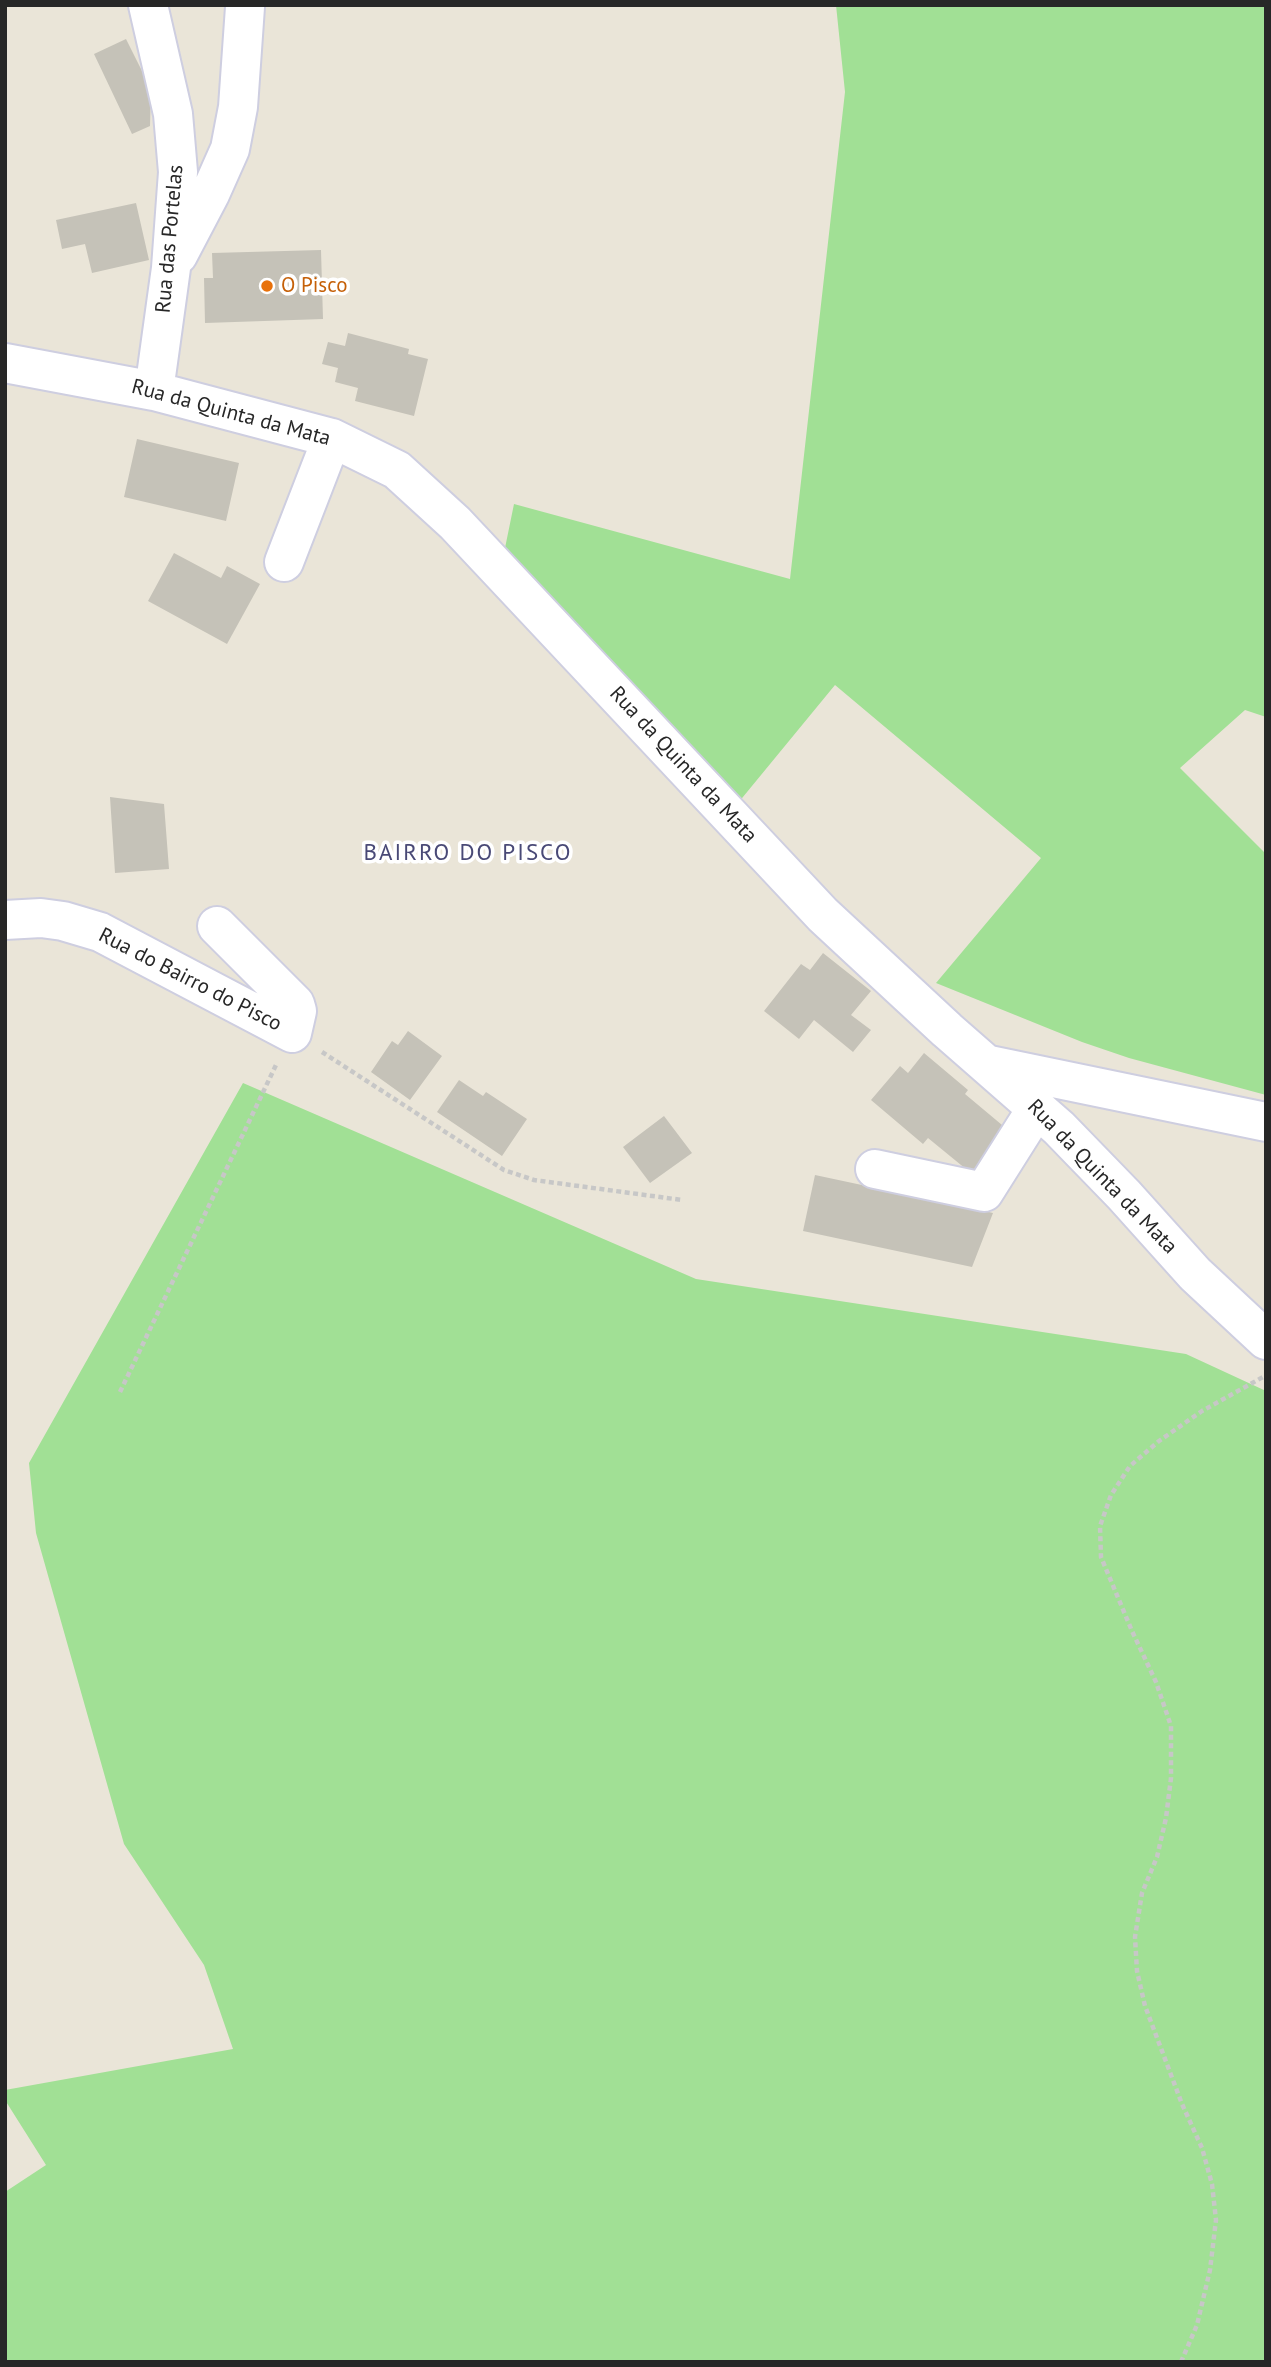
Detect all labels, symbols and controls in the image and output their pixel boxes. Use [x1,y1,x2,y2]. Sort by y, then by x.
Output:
street label: Rua das Portelas [151,164,189,314]
place label: O Pisco [281,273,347,299]
marker: O Pisco [259,278,275,294]
street label: Rua da Quinta da Mata [129,374,333,452]
street label: Rua da Quinta da Mata [604,682,762,848]
district label: BAIRRO DO PISCO [365,839,571,867]
street label: Rua do Bairro do Pisco [94,923,286,1037]
street label: Rua da Quinta da Mata [1022,1095,1182,1259]

